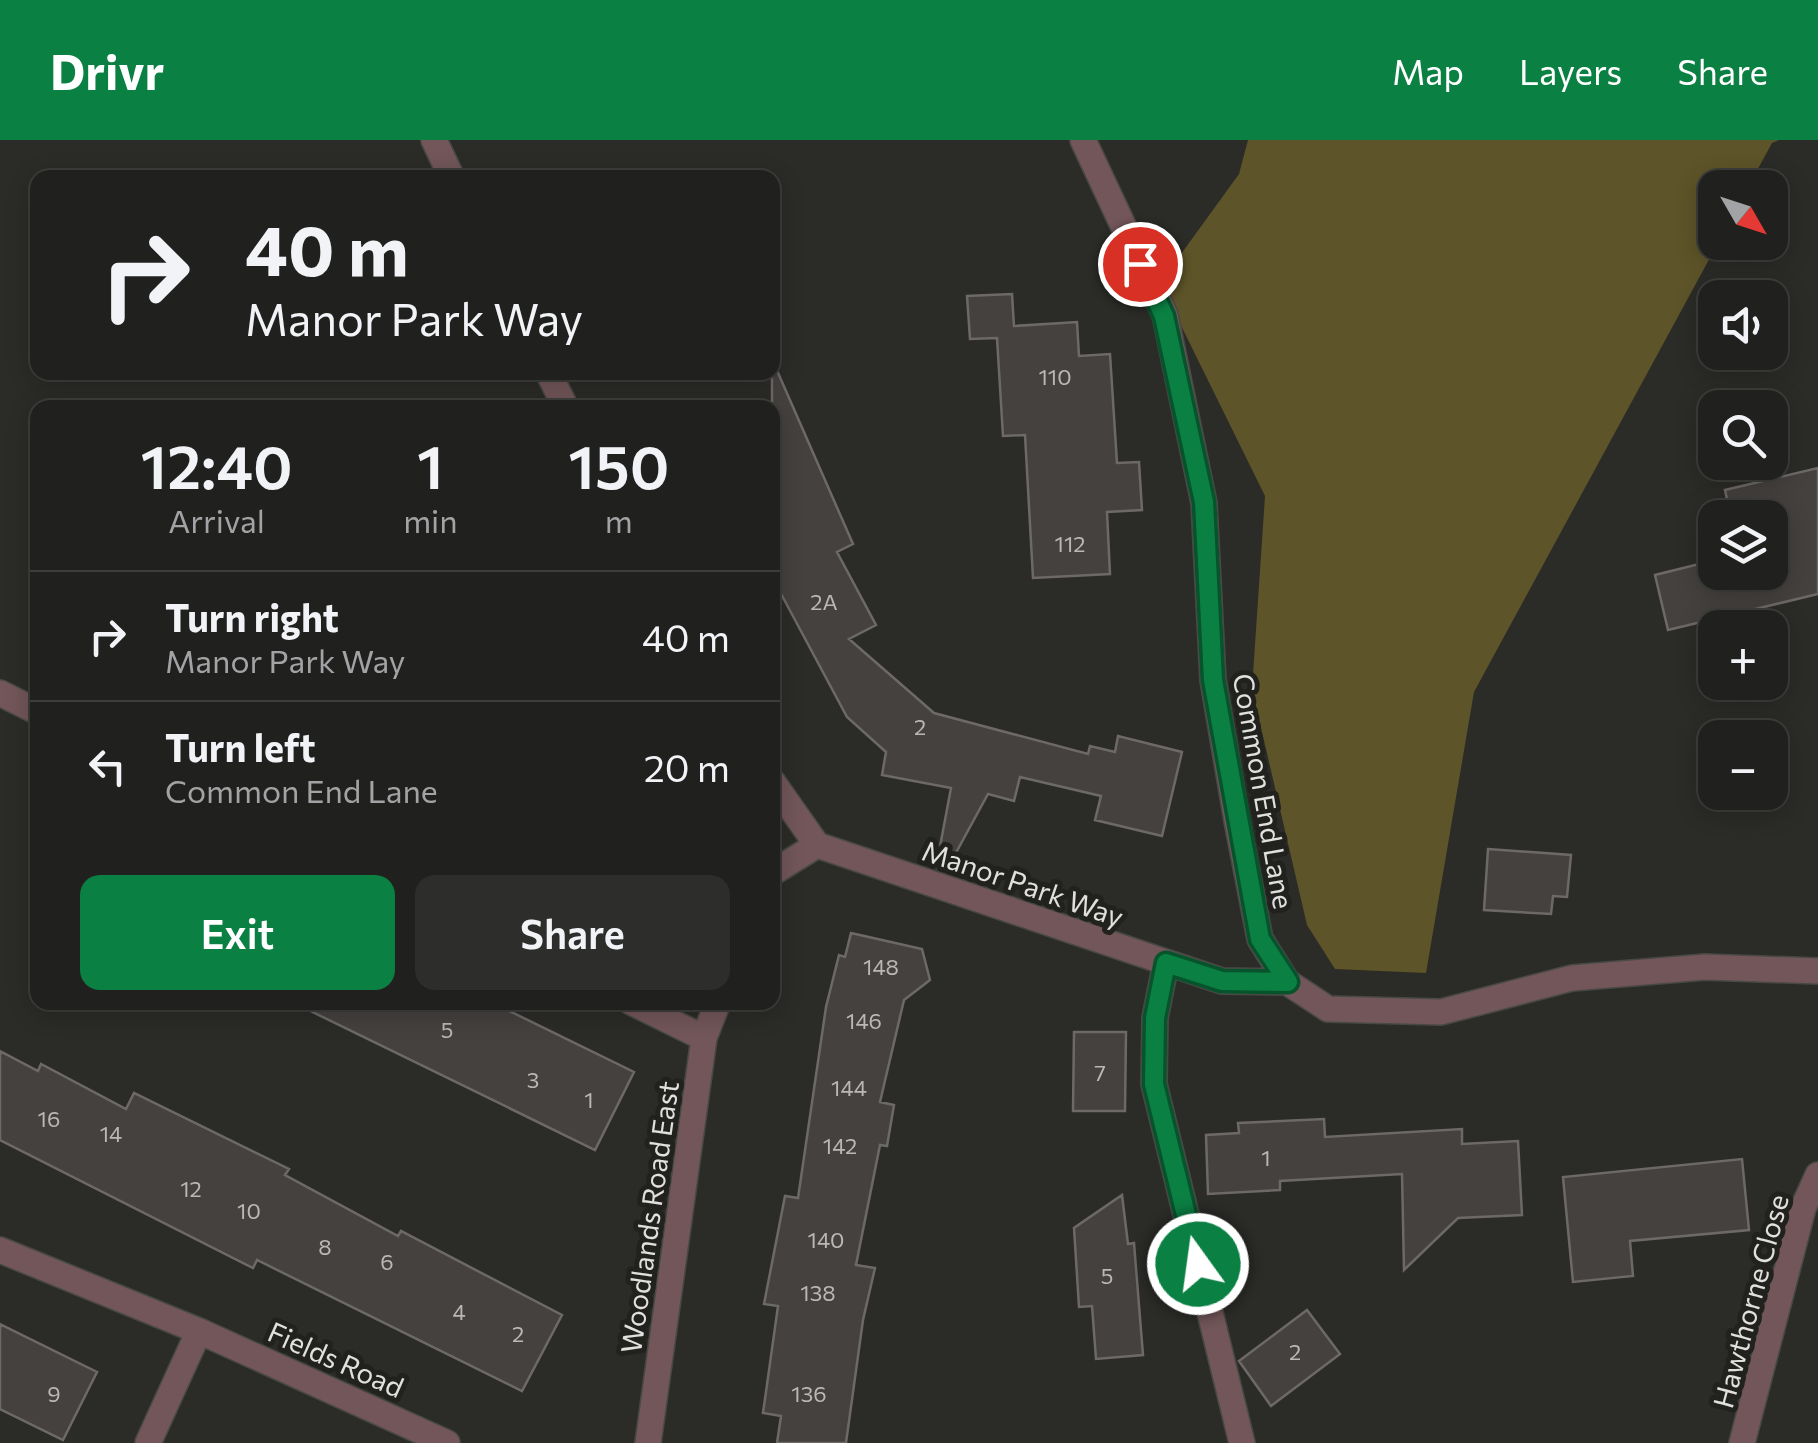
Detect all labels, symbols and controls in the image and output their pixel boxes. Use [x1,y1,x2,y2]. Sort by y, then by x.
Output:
text: Drivr [50,41,164,100]
text: Map [1392,49,1464,92]
text: Layers [1519,49,1622,92]
text: Share [1677,49,1768,92]
north arrow [1698,170,1788,260]
map controls [1698,170,1788,810]
text: 40 m [245,205,409,290]
icon: right [80,210,210,340]
pin [1098,222,1183,307]
icon: arrive [1113,237,1168,292]
button: sound [1698,280,1788,370]
text: Manor Park Way [245,290,583,345]
house number: 110 [1038,363,1072,390]
button: search [1698,390,1788,480]
text: 12:40 [141,428,293,501]
text: 1 [417,428,444,501]
text: 150 [568,428,669,501]
text: Arrival [168,500,265,540]
text: min [403,500,458,540]
text: m [605,500,633,540]
button: layers [1698,500,1788,590]
house number: 112 [1054,530,1086,557]
house number: 2A [810,588,838,615]
text: Turn right [165,593,339,640]
icon: right [80,609,135,664]
button: + [1698,610,1788,700]
text: 40 m [642,613,730,660]
text: Manor Park Way [165,640,405,680]
street label: Common End Lane [1227,671,1301,911]
house number: 2 [914,713,926,740]
button: − [1698,720,1788,810]
text: Turn left [165,723,316,770]
icon: left [80,739,135,794]
text: 20 m [644,743,730,790]
text: Common End Lane [165,770,438,810]
street label: Manor Park Way [918,833,1128,933]
button: Exit [80,875,395,990]
button: Share [415,875,730,990]
house number: 148 [863,953,899,980]
house number: 146 [846,1007,882,1034]
house number: 5 [441,1016,453,1043]
house number: 7 [1094,1059,1106,1086]
house number: 3 [527,1066,539,1093]
house number: 144 [831,1074,867,1101]
street label: Woodlands Road East [613,1079,685,1355]
house number: 1 [584,1086,594,1113]
house number: 16 [38,1105,60,1132]
house number: 14 [100,1120,122,1147]
house number: 142 [823,1132,857,1159]
house number: 1 [1261,1144,1271,1171]
house number: 12 [180,1175,202,1202]
street label: Hawthorne Close [1705,1191,1795,1411]
house number: 10 [237,1197,261,1224]
position arrow [1146,1212,1250,1316]
house number: 140 [808,1226,844,1253]
house number: 8 [318,1233,332,1260]
house number: 6 [380,1248,394,1275]
house number: 5 [1101,1262,1113,1289]
house number: 138 [800,1279,836,1306]
house number: 4 [452,1298,466,1325]
street label: Fields Road [263,1314,409,1404]
house number: 2 [512,1320,524,1347]
house number: 2 [1289,1338,1301,1365]
house number: 9 [47,1380,61,1407]
house number: 136 [791,1380,827,1407]

